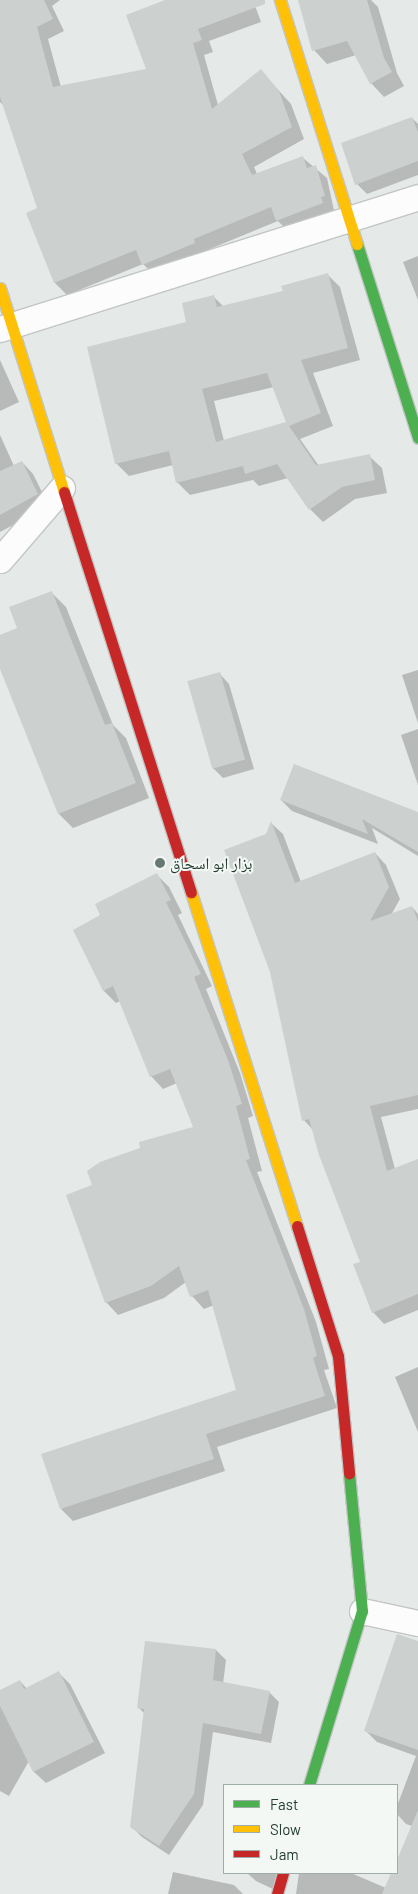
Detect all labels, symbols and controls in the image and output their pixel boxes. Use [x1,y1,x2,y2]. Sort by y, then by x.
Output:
place label: بزار ابو اسحاق [170,853,252,873]
marker: بزار ابو اسحاق [154,857,166,869]
legend [223,1784,398,1874]
text: Fast [270,1795,298,1813]
text: Slow [270,1820,301,1838]
text: Jam [270,1845,299,1863]

